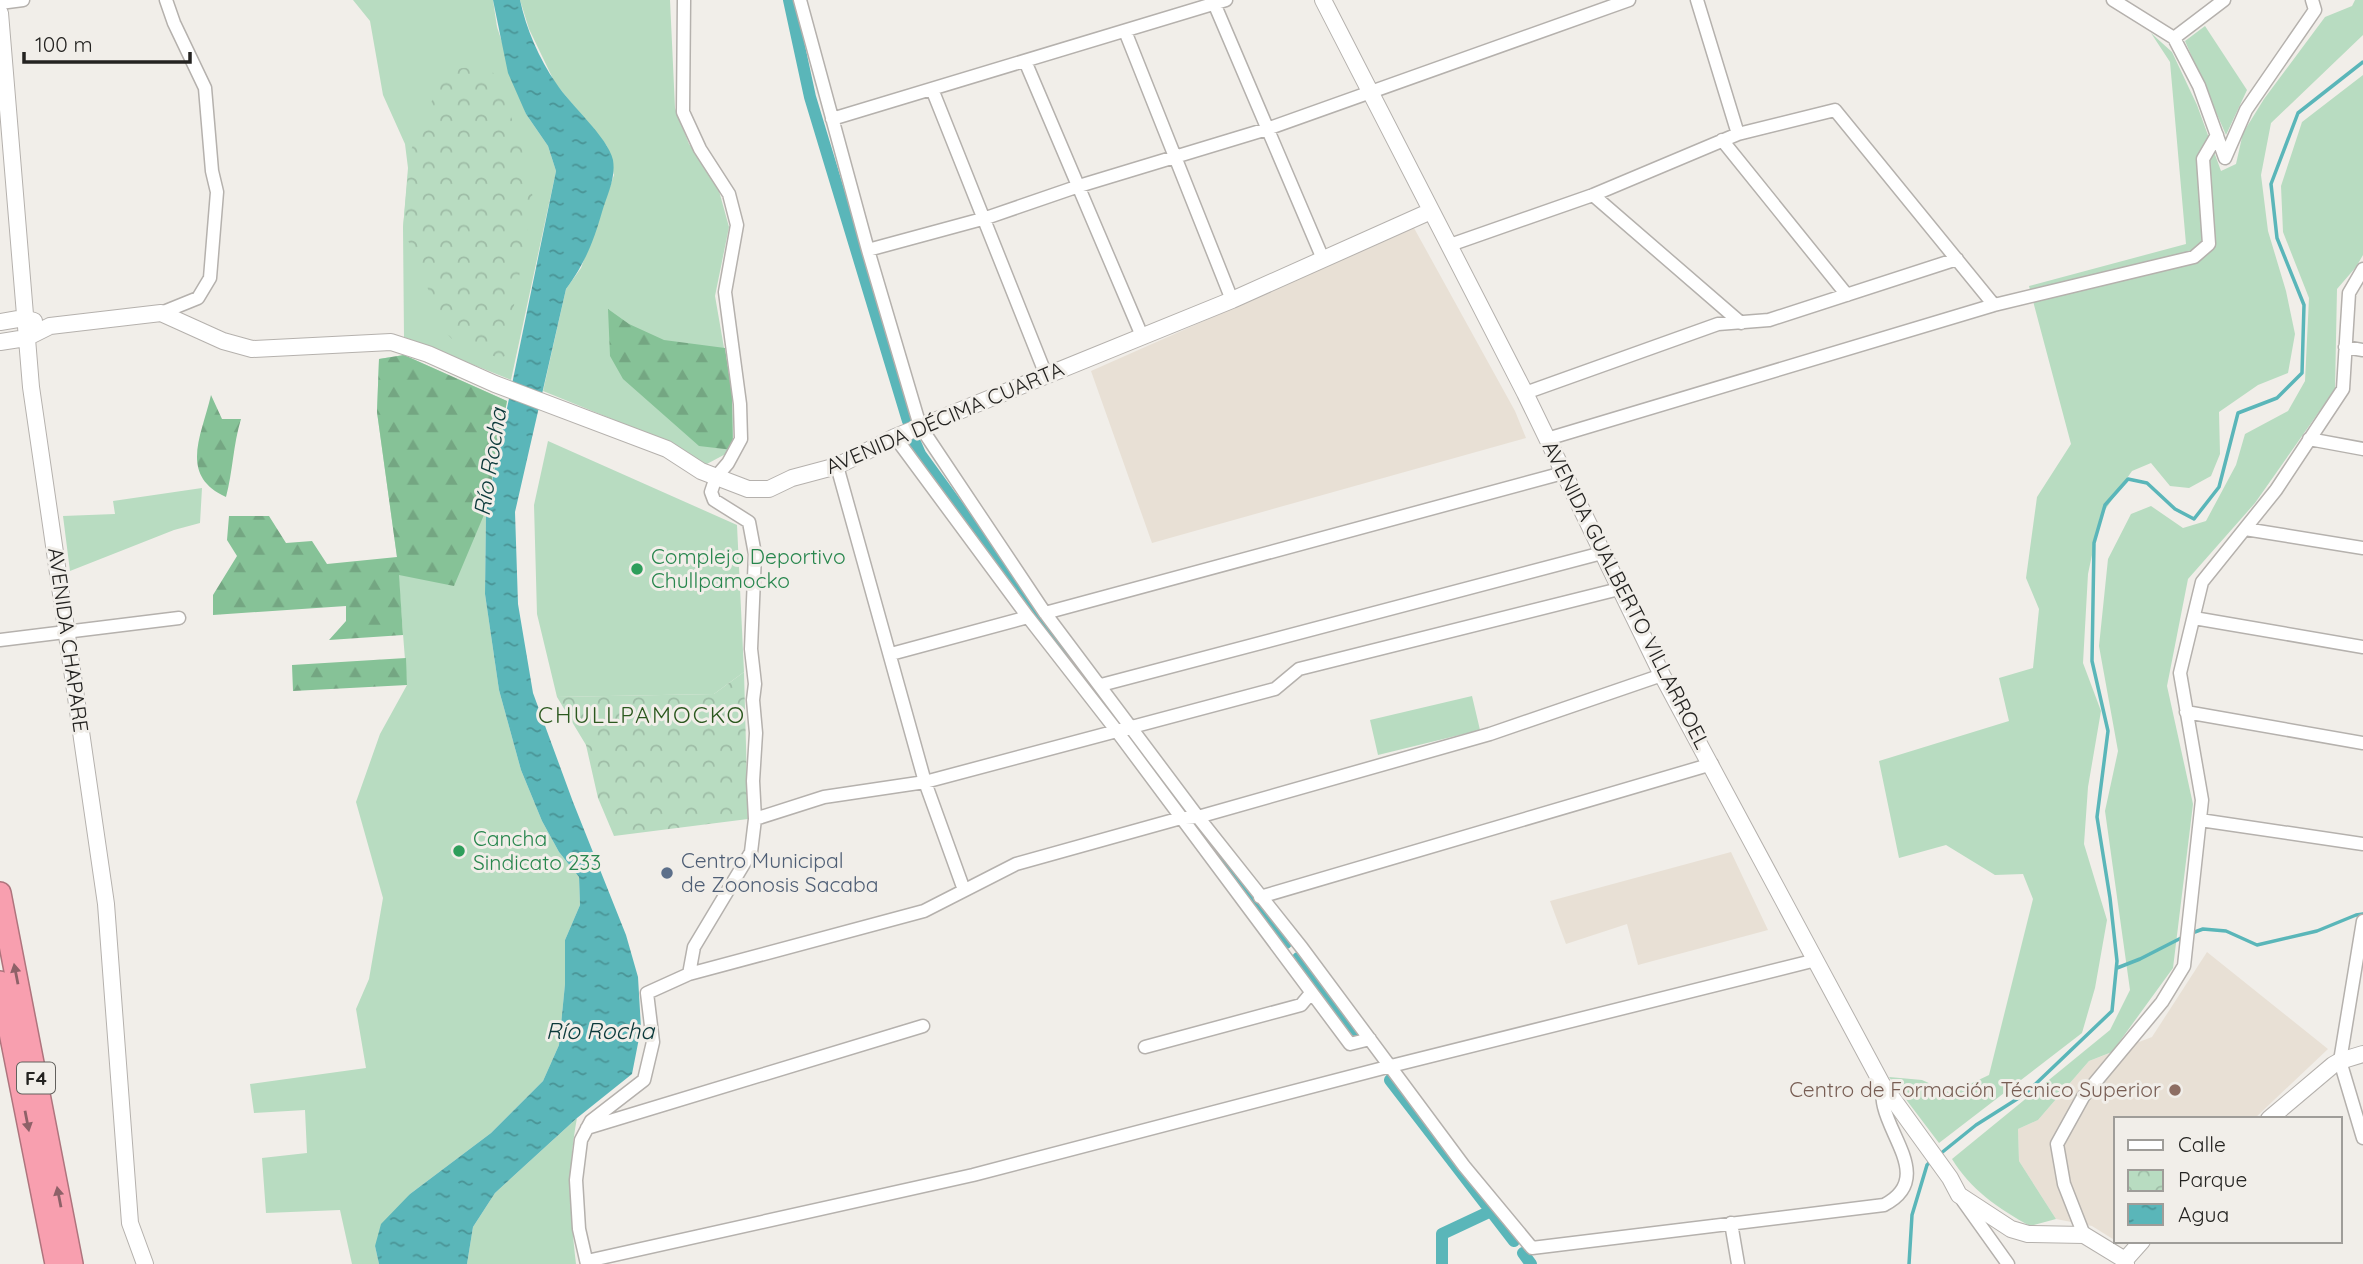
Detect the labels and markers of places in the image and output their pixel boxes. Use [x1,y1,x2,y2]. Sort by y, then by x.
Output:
place label: Complejo Deportivo Chullpamocko [651,543,846,593]
marker: Complejo Deportivo Chullpamocko [629,561,645,577]
place label: Cancha Sindicato 233 [473,825,601,875]
marker: Cancha Sindicato 233 [451,843,467,859]
place label: Centro Municipal de Zoonosis Sacaba [681,847,878,897]
marker: Centro Municipal de Zoonosis Sacaba [659,865,675,881]
place label: Centro de Formación Técnico Superior [1789,1076,2161,1102]
marker: Centro de Formación Técnico Superior [2167,1082,2183,1098]

